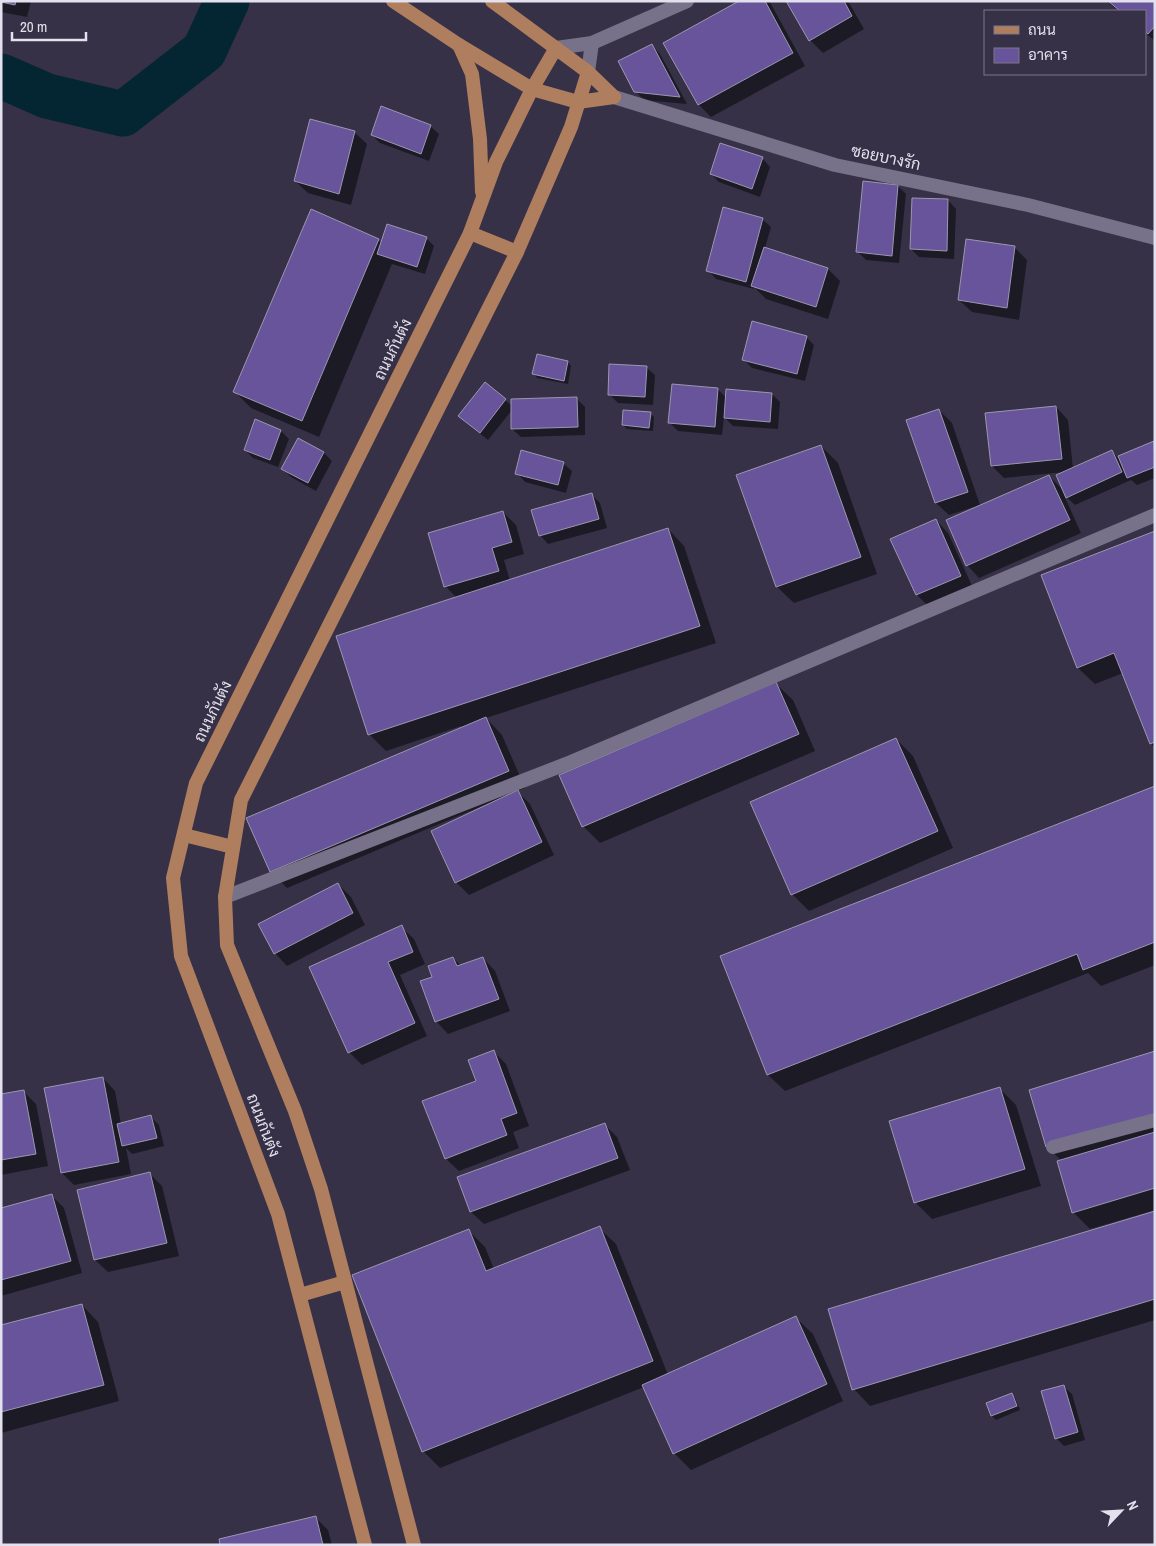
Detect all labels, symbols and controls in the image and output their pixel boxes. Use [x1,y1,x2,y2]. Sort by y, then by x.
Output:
scale bar [12,10,86,42]
legend [984,10,1146,75]
text: 20 m [20,16,47,37]
text: ถนน [1028,19,1056,40]
text: อาคาร [1028,44,1068,65]
street label: ซอยบางรัก [849,139,923,175]
street label: ถนนกันตัง [368,314,416,384]
street label: ถนนกันตัง [188,676,236,746]
street label: ถนนกันตัง [242,1090,286,1160]
north arrow [1096,1486,1146,1536]
text: N [1123,1498,1143,1513]

